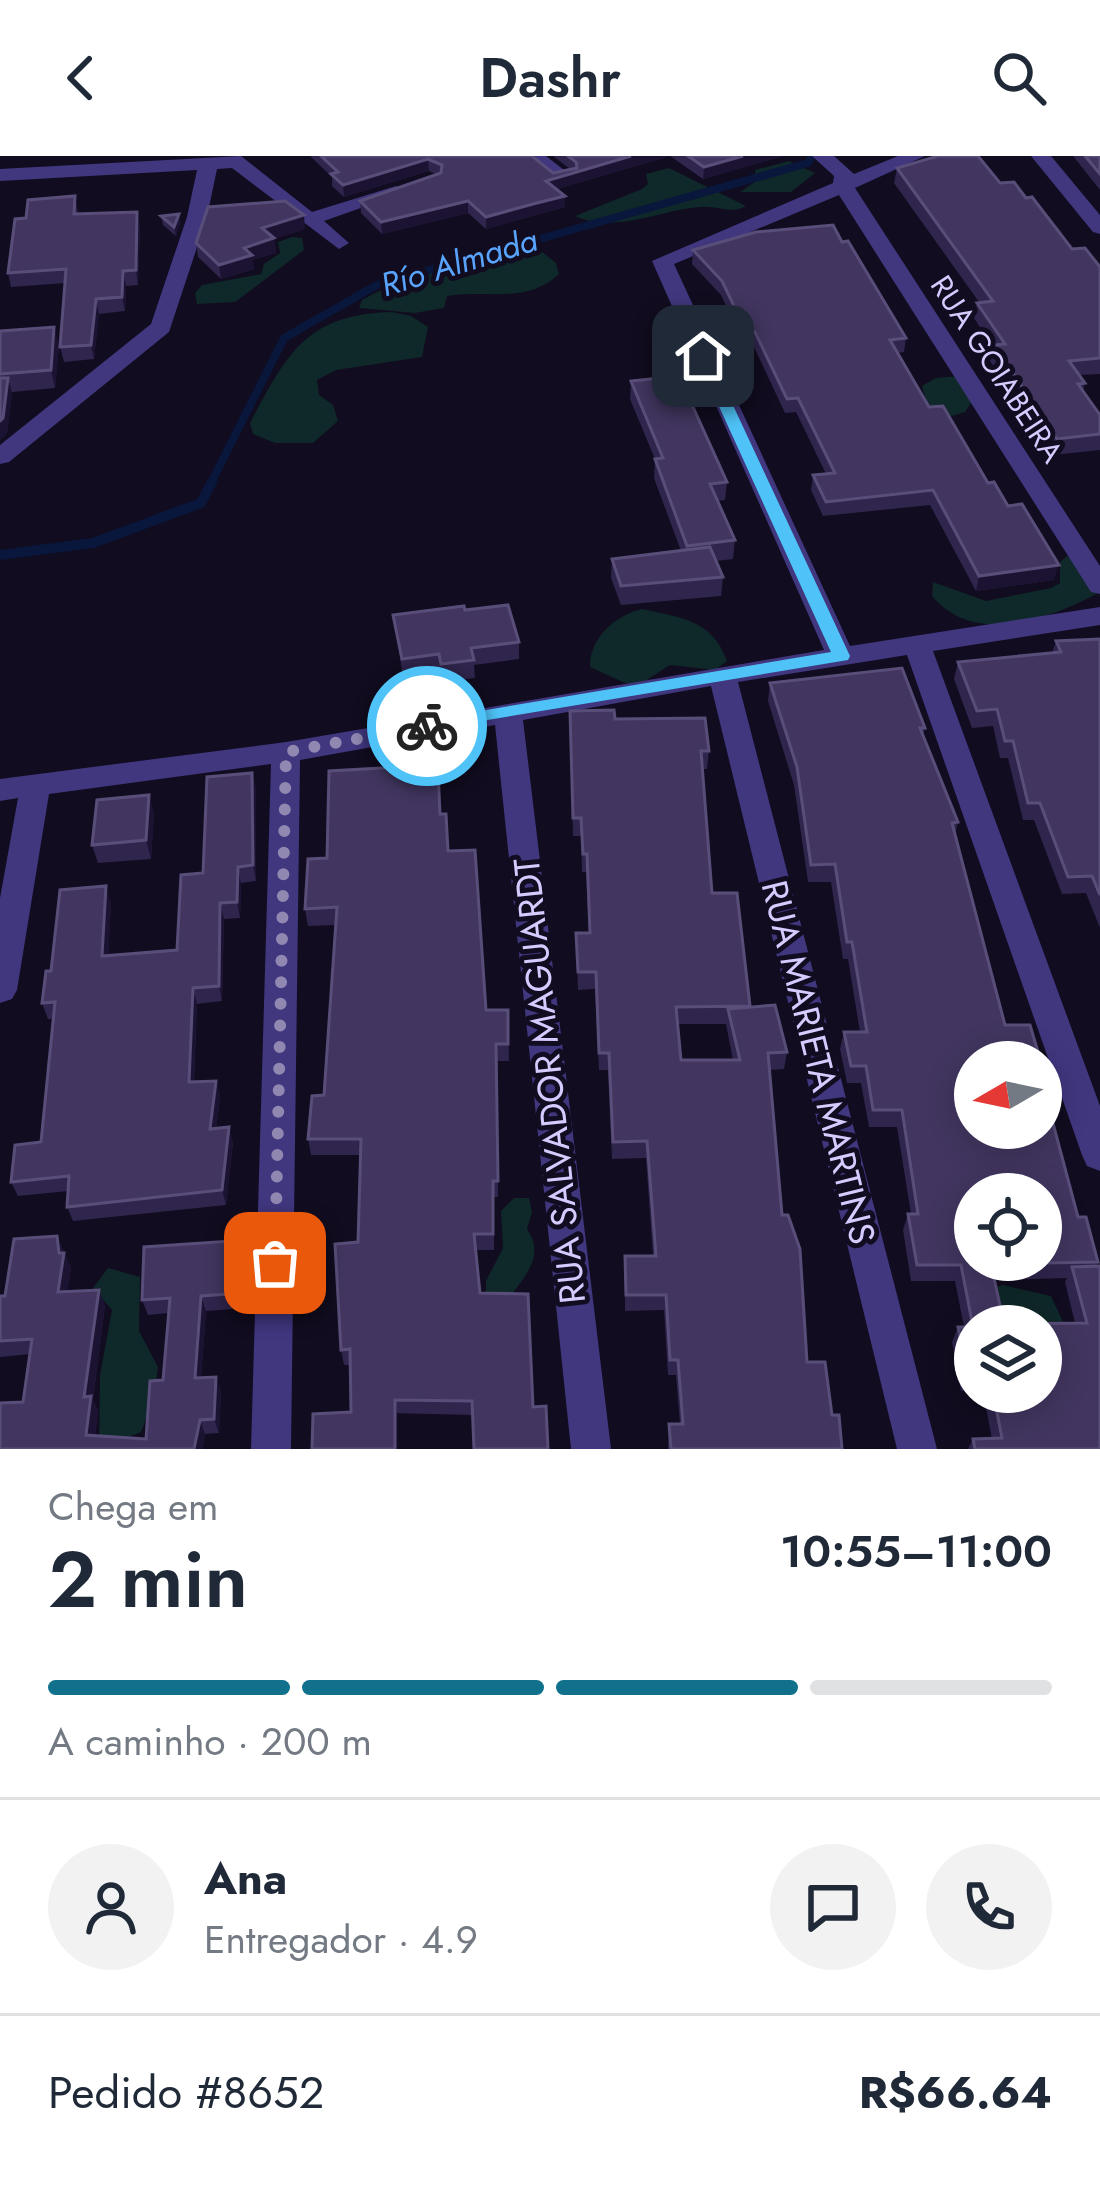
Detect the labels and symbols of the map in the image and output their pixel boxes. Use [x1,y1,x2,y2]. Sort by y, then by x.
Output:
water label: Río Almada [375,216,543,308]
street label: RUA GOIABEIRA [920,267,1074,471]
pin [652,305,754,407]
courier [367,666,487,786]
street label: RUA SALVADOR MAGUARDT [500,856,598,1306]
street label: RUA MARIETA MARTINS [749,875,889,1249]
north arrow [954,1041,1062,1149]
pin [224,1212,326,1314]

